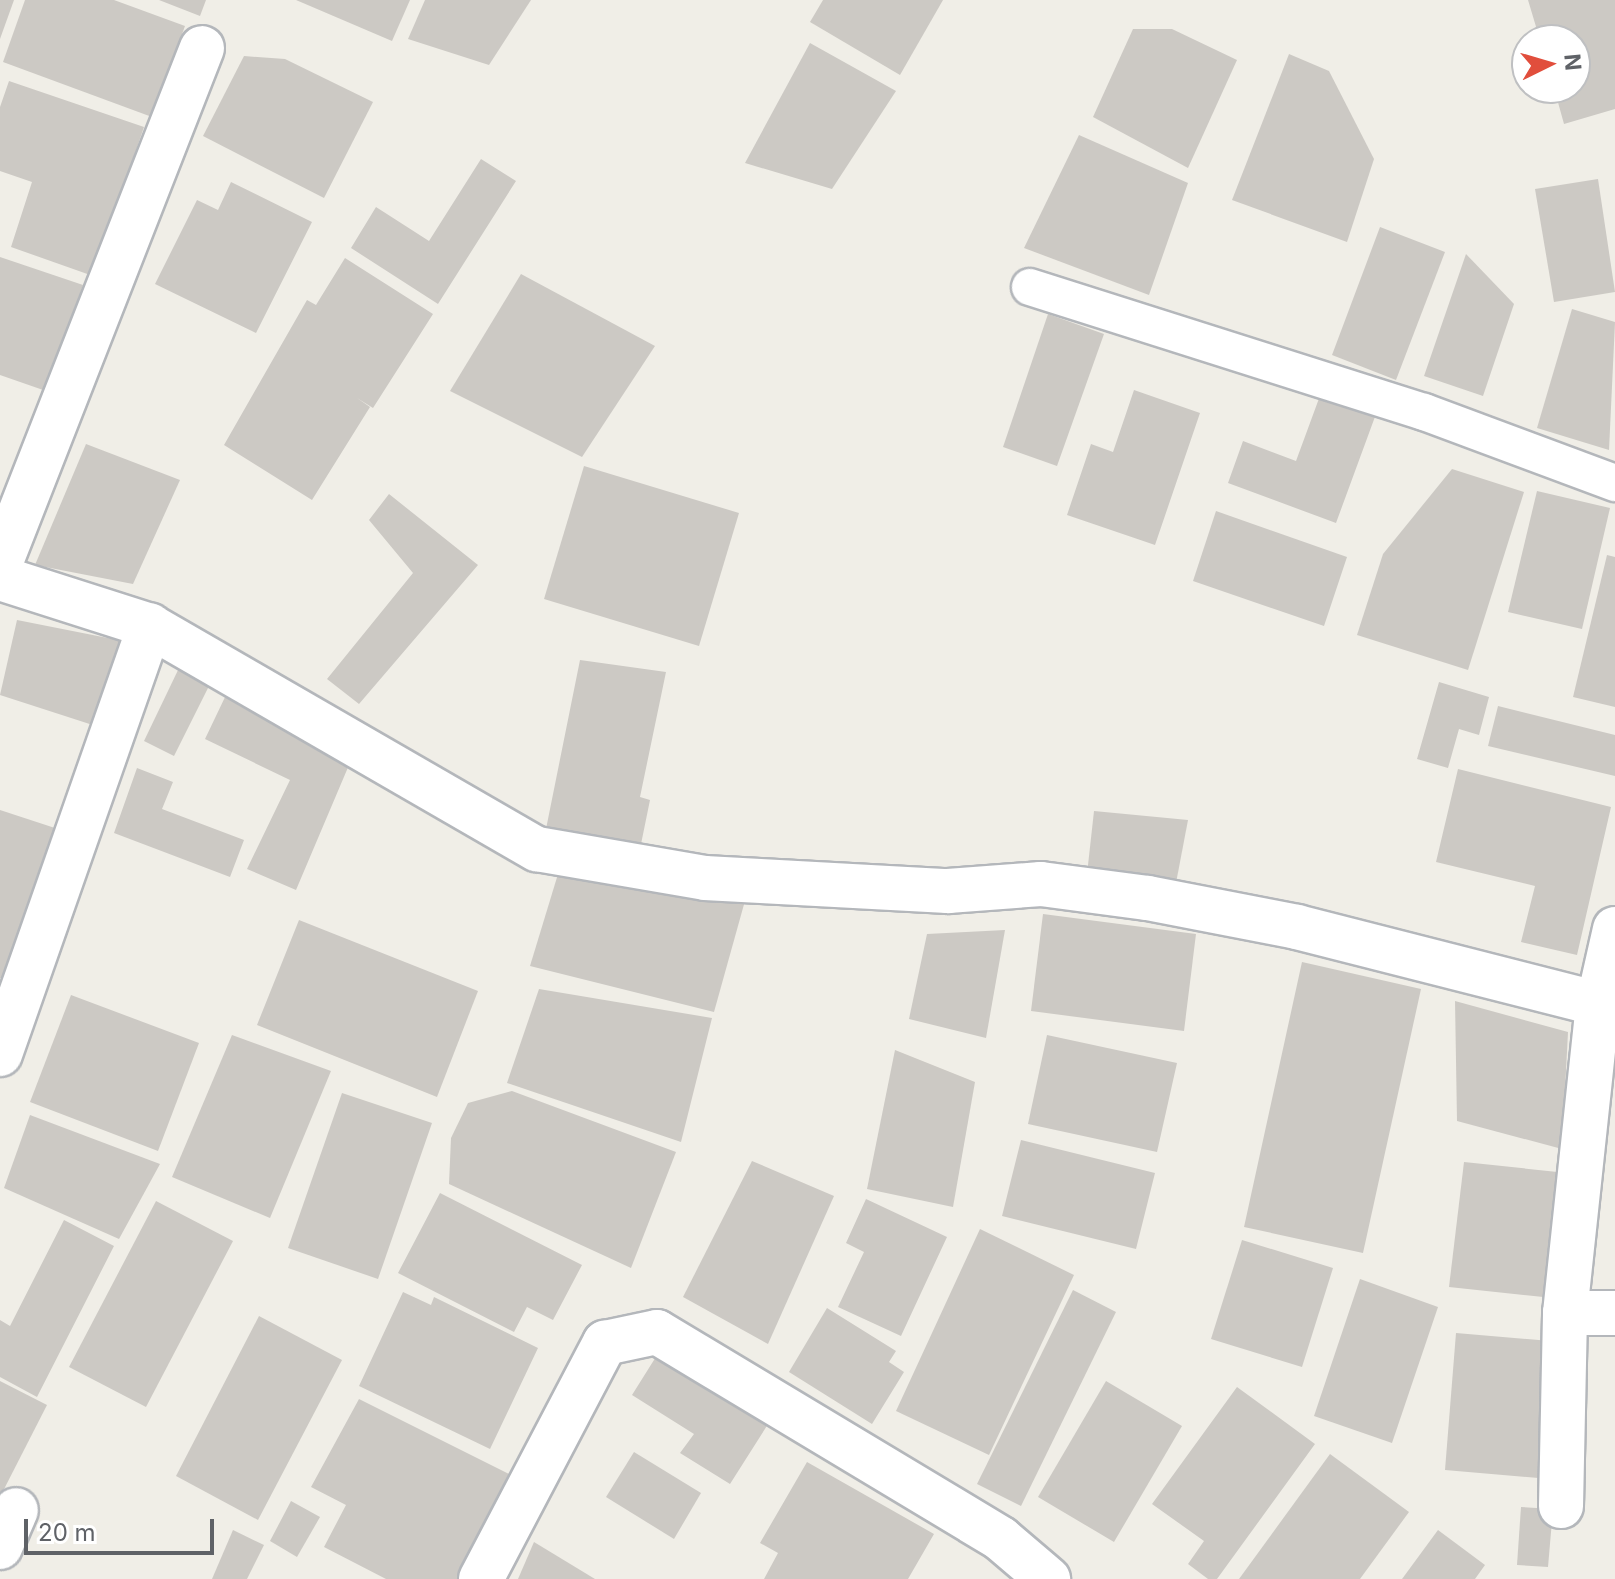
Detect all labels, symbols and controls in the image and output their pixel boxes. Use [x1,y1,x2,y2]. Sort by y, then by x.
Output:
north arrow [1511,24,1591,104]
text: N [1559,53,1587,72]
scale bar [28,1503,218,1553]
text: 20 m [38,1518,96,1547]

